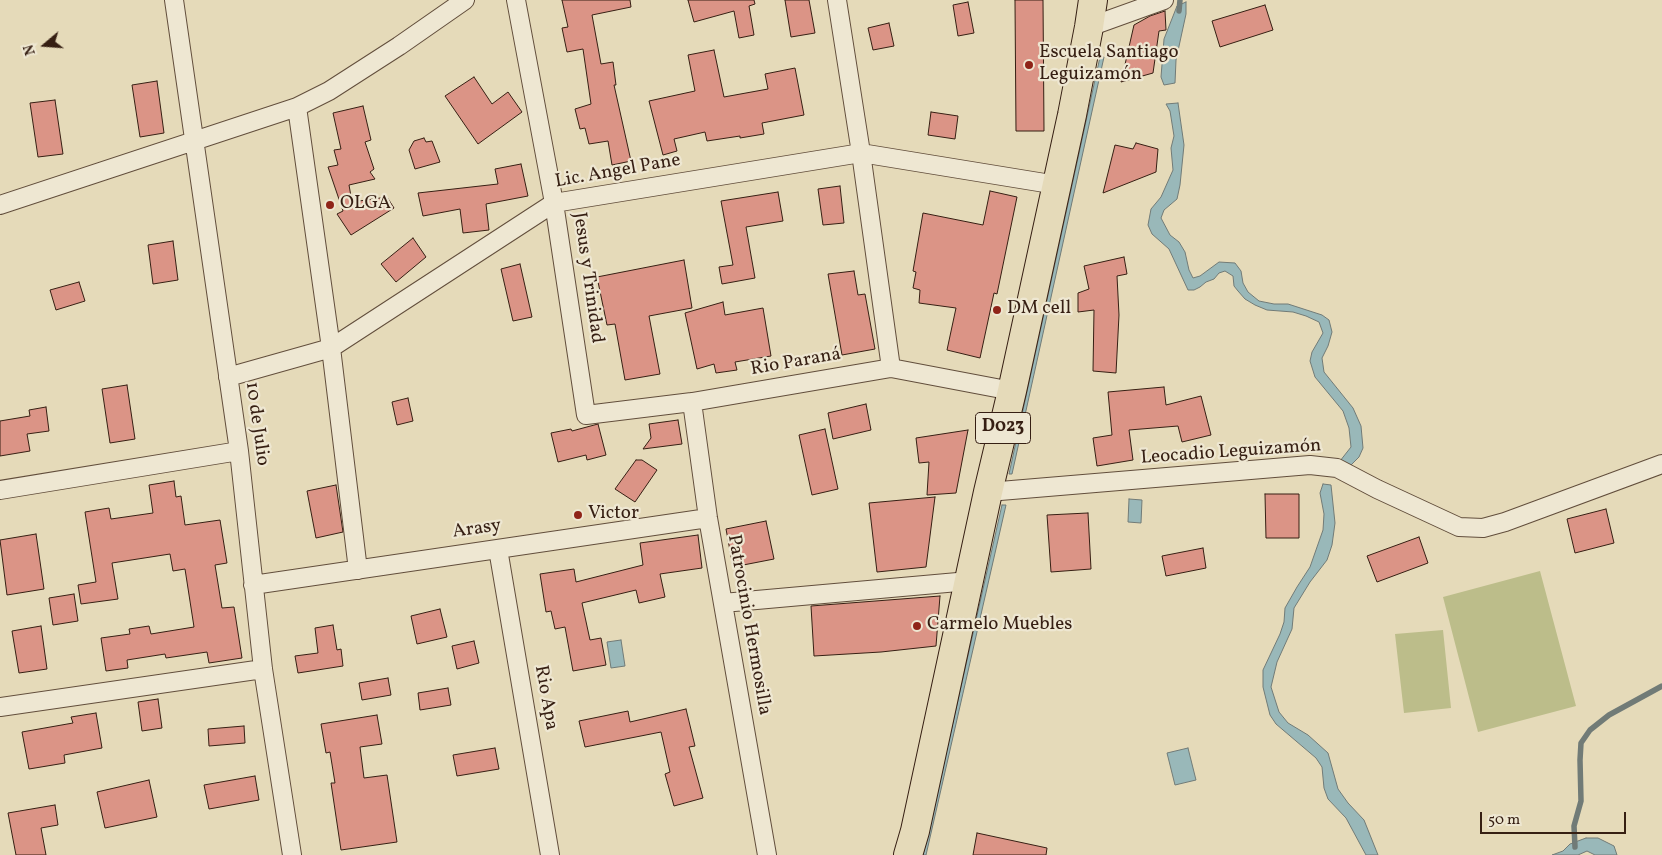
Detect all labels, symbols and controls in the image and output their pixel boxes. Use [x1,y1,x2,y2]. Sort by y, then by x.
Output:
north arrow [20,20,70,70]
text: N [20,42,41,58]
place label: Escuela Santiago Leguizamón [1039,43,1179,87]
marker: Escuela Santiago Leguizamón [1023,59,1035,71]
street label: Lic. Angel Pane [554,150,682,194]
place label: OLGA [340,194,391,216]
marker: OLGA [324,199,336,211]
street label: Jesus y Trinidad [567,211,607,345]
place label: DM cell [1007,299,1071,321]
marker: DM cell [991,304,1003,316]
street label: Rio Paraná [749,344,843,382]
street label: 10 de Julio [239,381,273,467]
road number: D023 [976,412,1030,443]
street label: Leocadio Leguizamón [1140,435,1322,471]
place label: Victor [588,504,639,526]
marker: Victor [572,509,584,521]
street label: Arasy [451,515,503,545]
street label: Patrocinio Hermosilla [721,533,775,717]
place label: Carmelo Muebles [927,615,1072,637]
marker: Carmelo Muebles [911,620,923,632]
street label: Rio Apa [528,664,562,732]
scale bar [1482,802,1628,834]
text: 50 m [1488,810,1520,831]

